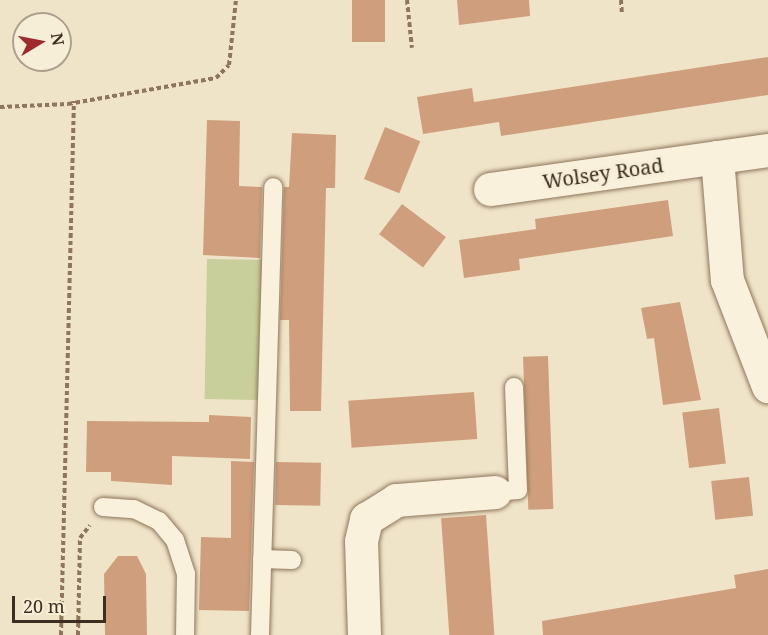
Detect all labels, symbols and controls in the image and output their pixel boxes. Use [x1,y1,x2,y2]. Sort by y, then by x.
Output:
north arrow [12,12,72,72]
text: N [46,31,70,47]
street label: Wolsey Road [541,153,665,193]
scale bar [15,584,110,622]
text: 20 m [23,594,65,618]

